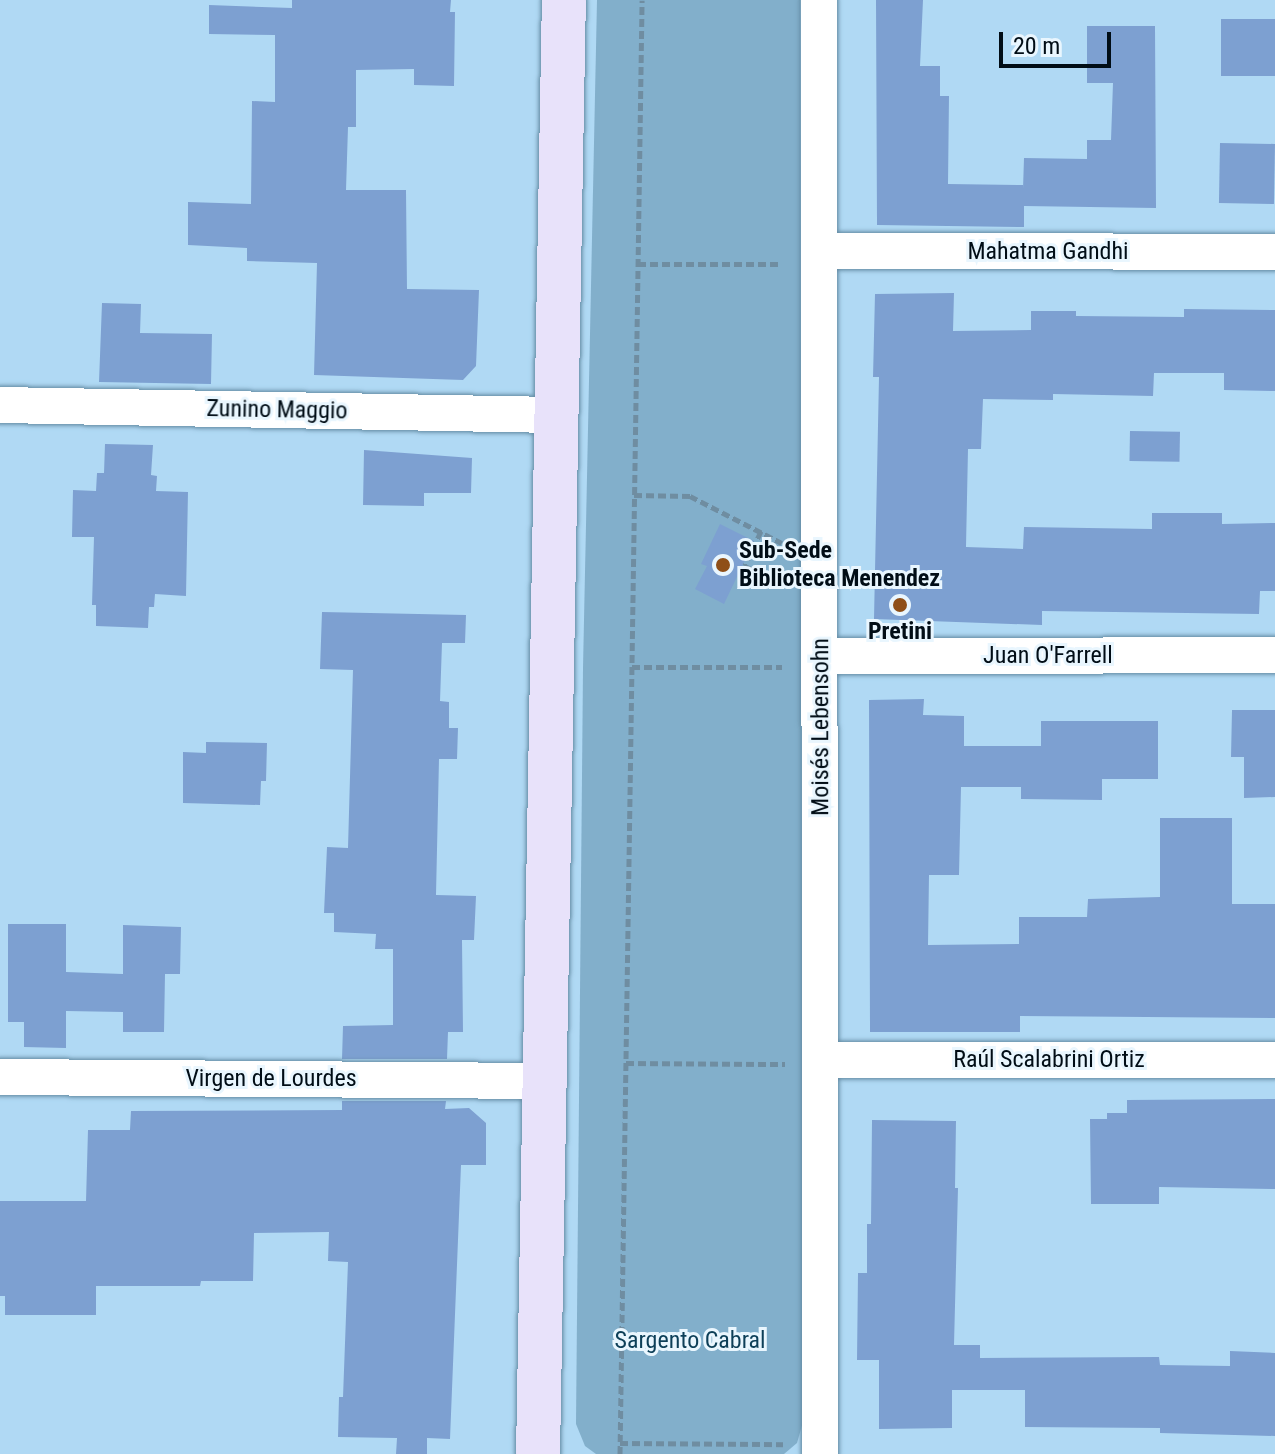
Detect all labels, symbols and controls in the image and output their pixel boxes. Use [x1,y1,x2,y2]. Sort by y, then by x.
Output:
scale bar [1003,16,1115,66]
text: 20 m [1013,32,1060,60]
street label: Mahatma Gandhi [967,238,1129,266]
street label: Zunino Maggio [206,394,348,426]
place label: Sub-Sede Biblioteca Menendez [739,537,940,593]
marker: Sub-Sede Biblioteca Menendez [714,556,732,574]
marker: Pretini [891,596,909,614]
place label: Pretini [868,618,932,646]
street label: Moisés Lebensohn [807,638,835,816]
street label: Juan O'Farrell [983,642,1113,670]
street label: Raúl Scalabrini Ortiz [953,1046,1145,1074]
street label: Virgen de Lourdes [185,1065,357,1093]
park label: Sargento Cabral [615,1327,765,1355]

